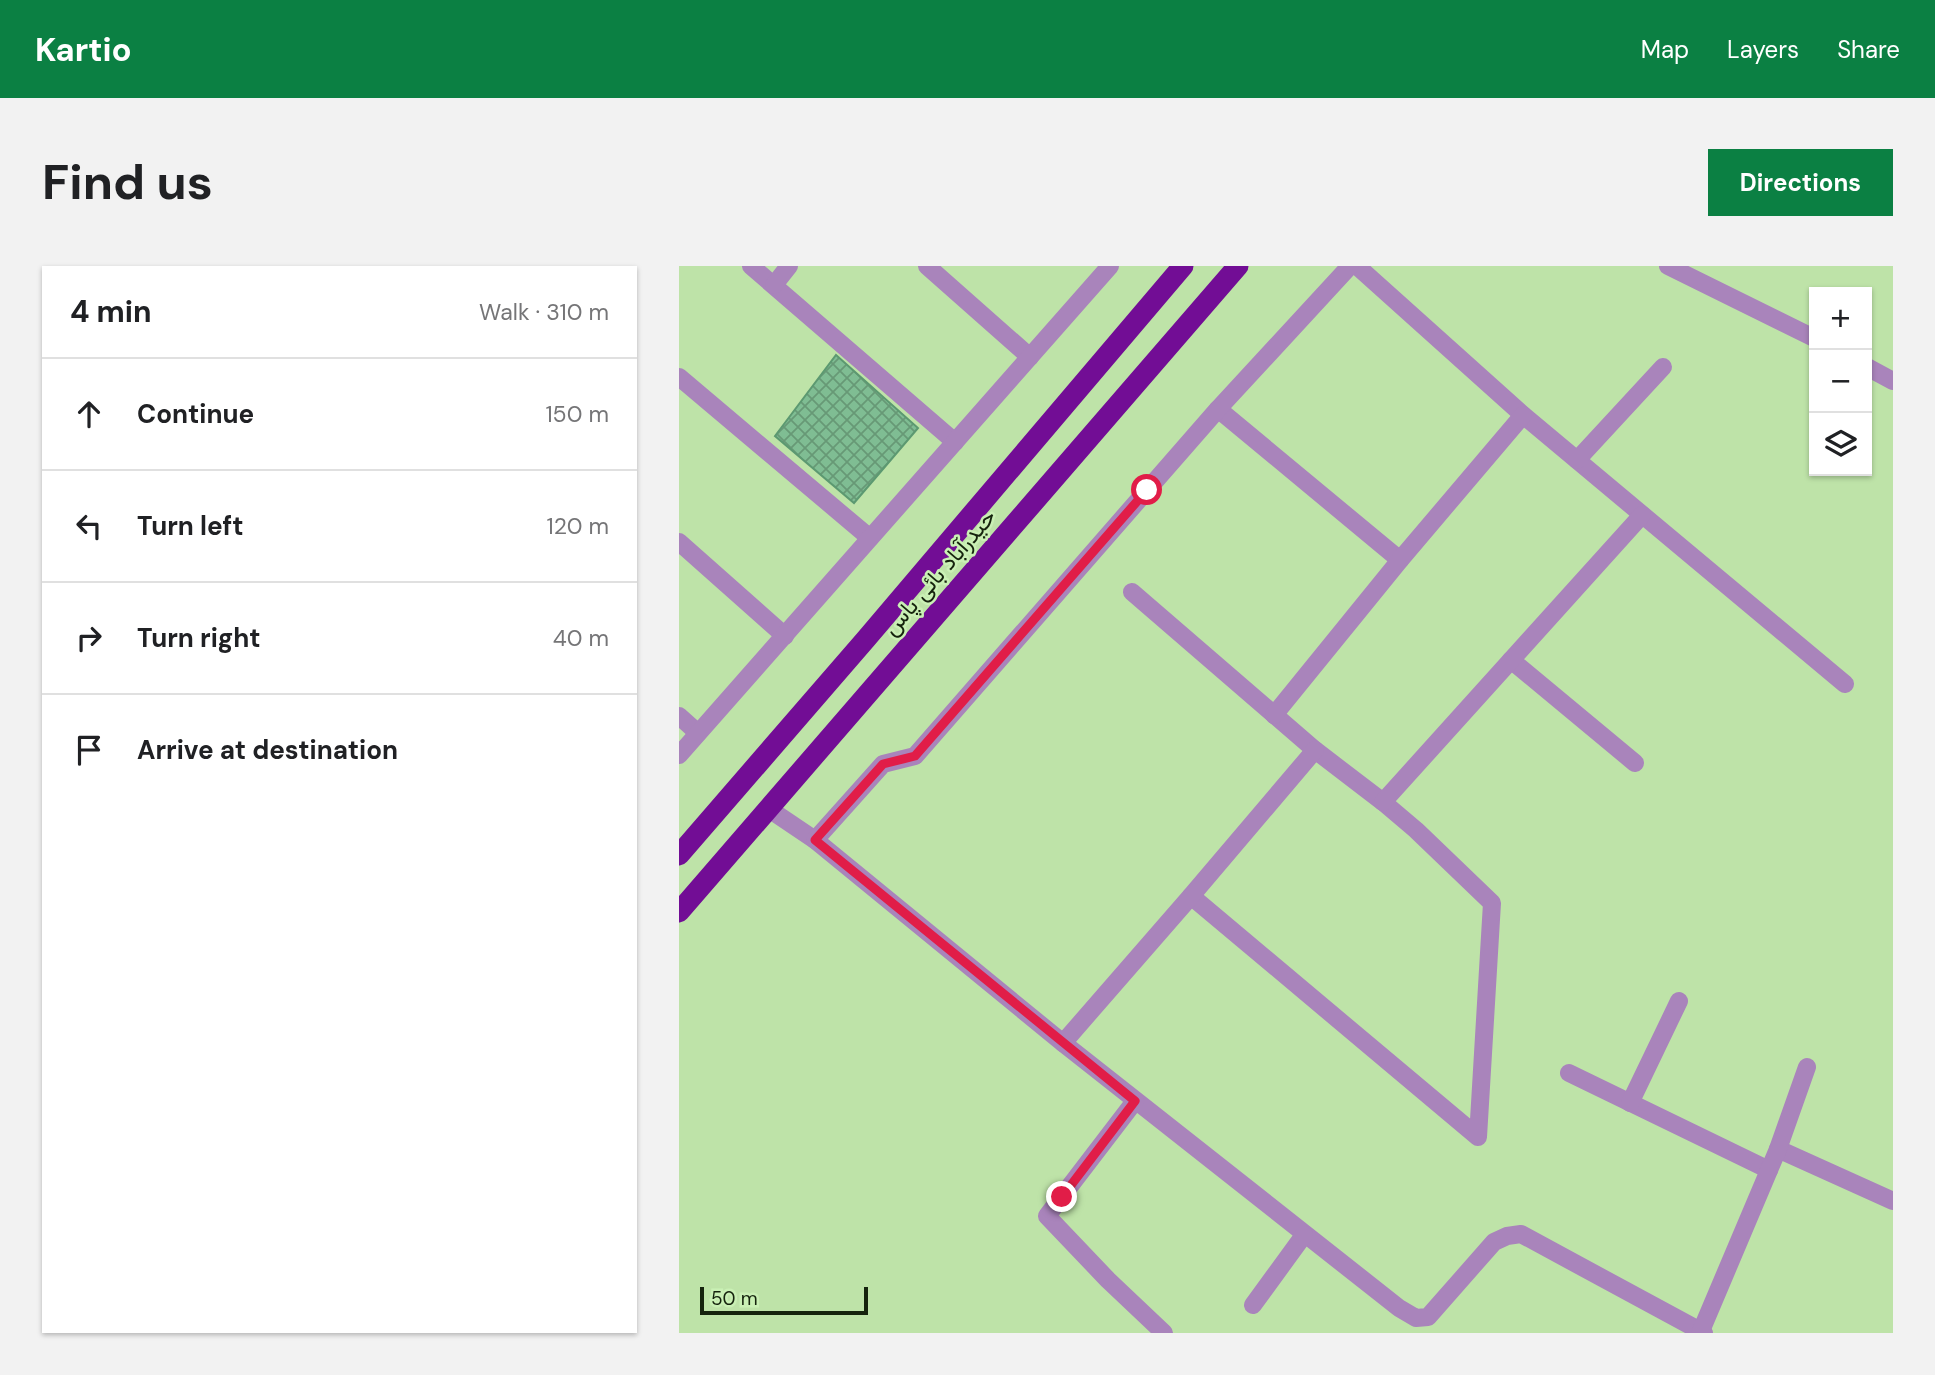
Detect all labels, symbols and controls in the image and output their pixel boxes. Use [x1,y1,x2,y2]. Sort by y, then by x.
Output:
text: Kartio [35,28,132,71]
text: Map [1641,34,1689,65]
text: Layers [1727,34,1799,65]
text: Share [1837,34,1900,65]
button: Directions [1708,149,1893,216]
text: Find us [42,150,213,214]
map controls [1809,287,1872,476]
button: + [1809,287,1872,350]
text: 4 min [70,292,152,331]
text: Walk · 310 m [479,297,609,327]
button: − [1809,350,1872,413]
icon: ahead [70,395,108,433]
text: Continue [137,397,254,431]
text: 150 m [545,399,609,429]
button: layers [1809,413,1872,476]
route start [1131,474,1162,505]
street label: حیدرآباد بائی پاس [876,502,1003,642]
icon: left [70,507,108,545]
text: Turn left [137,509,244,543]
text: 120 m [546,511,609,541]
icon: right [70,619,108,657]
text: Turn right [137,621,261,655]
text: 40 m [553,623,609,653]
icon: arrive [70,731,108,769]
text: Arrive at destination [137,733,398,767]
route end [1046,1181,1077,1212]
scale bar [700,1284,868,1316]
text: 50 m [711,1286,758,1311]

